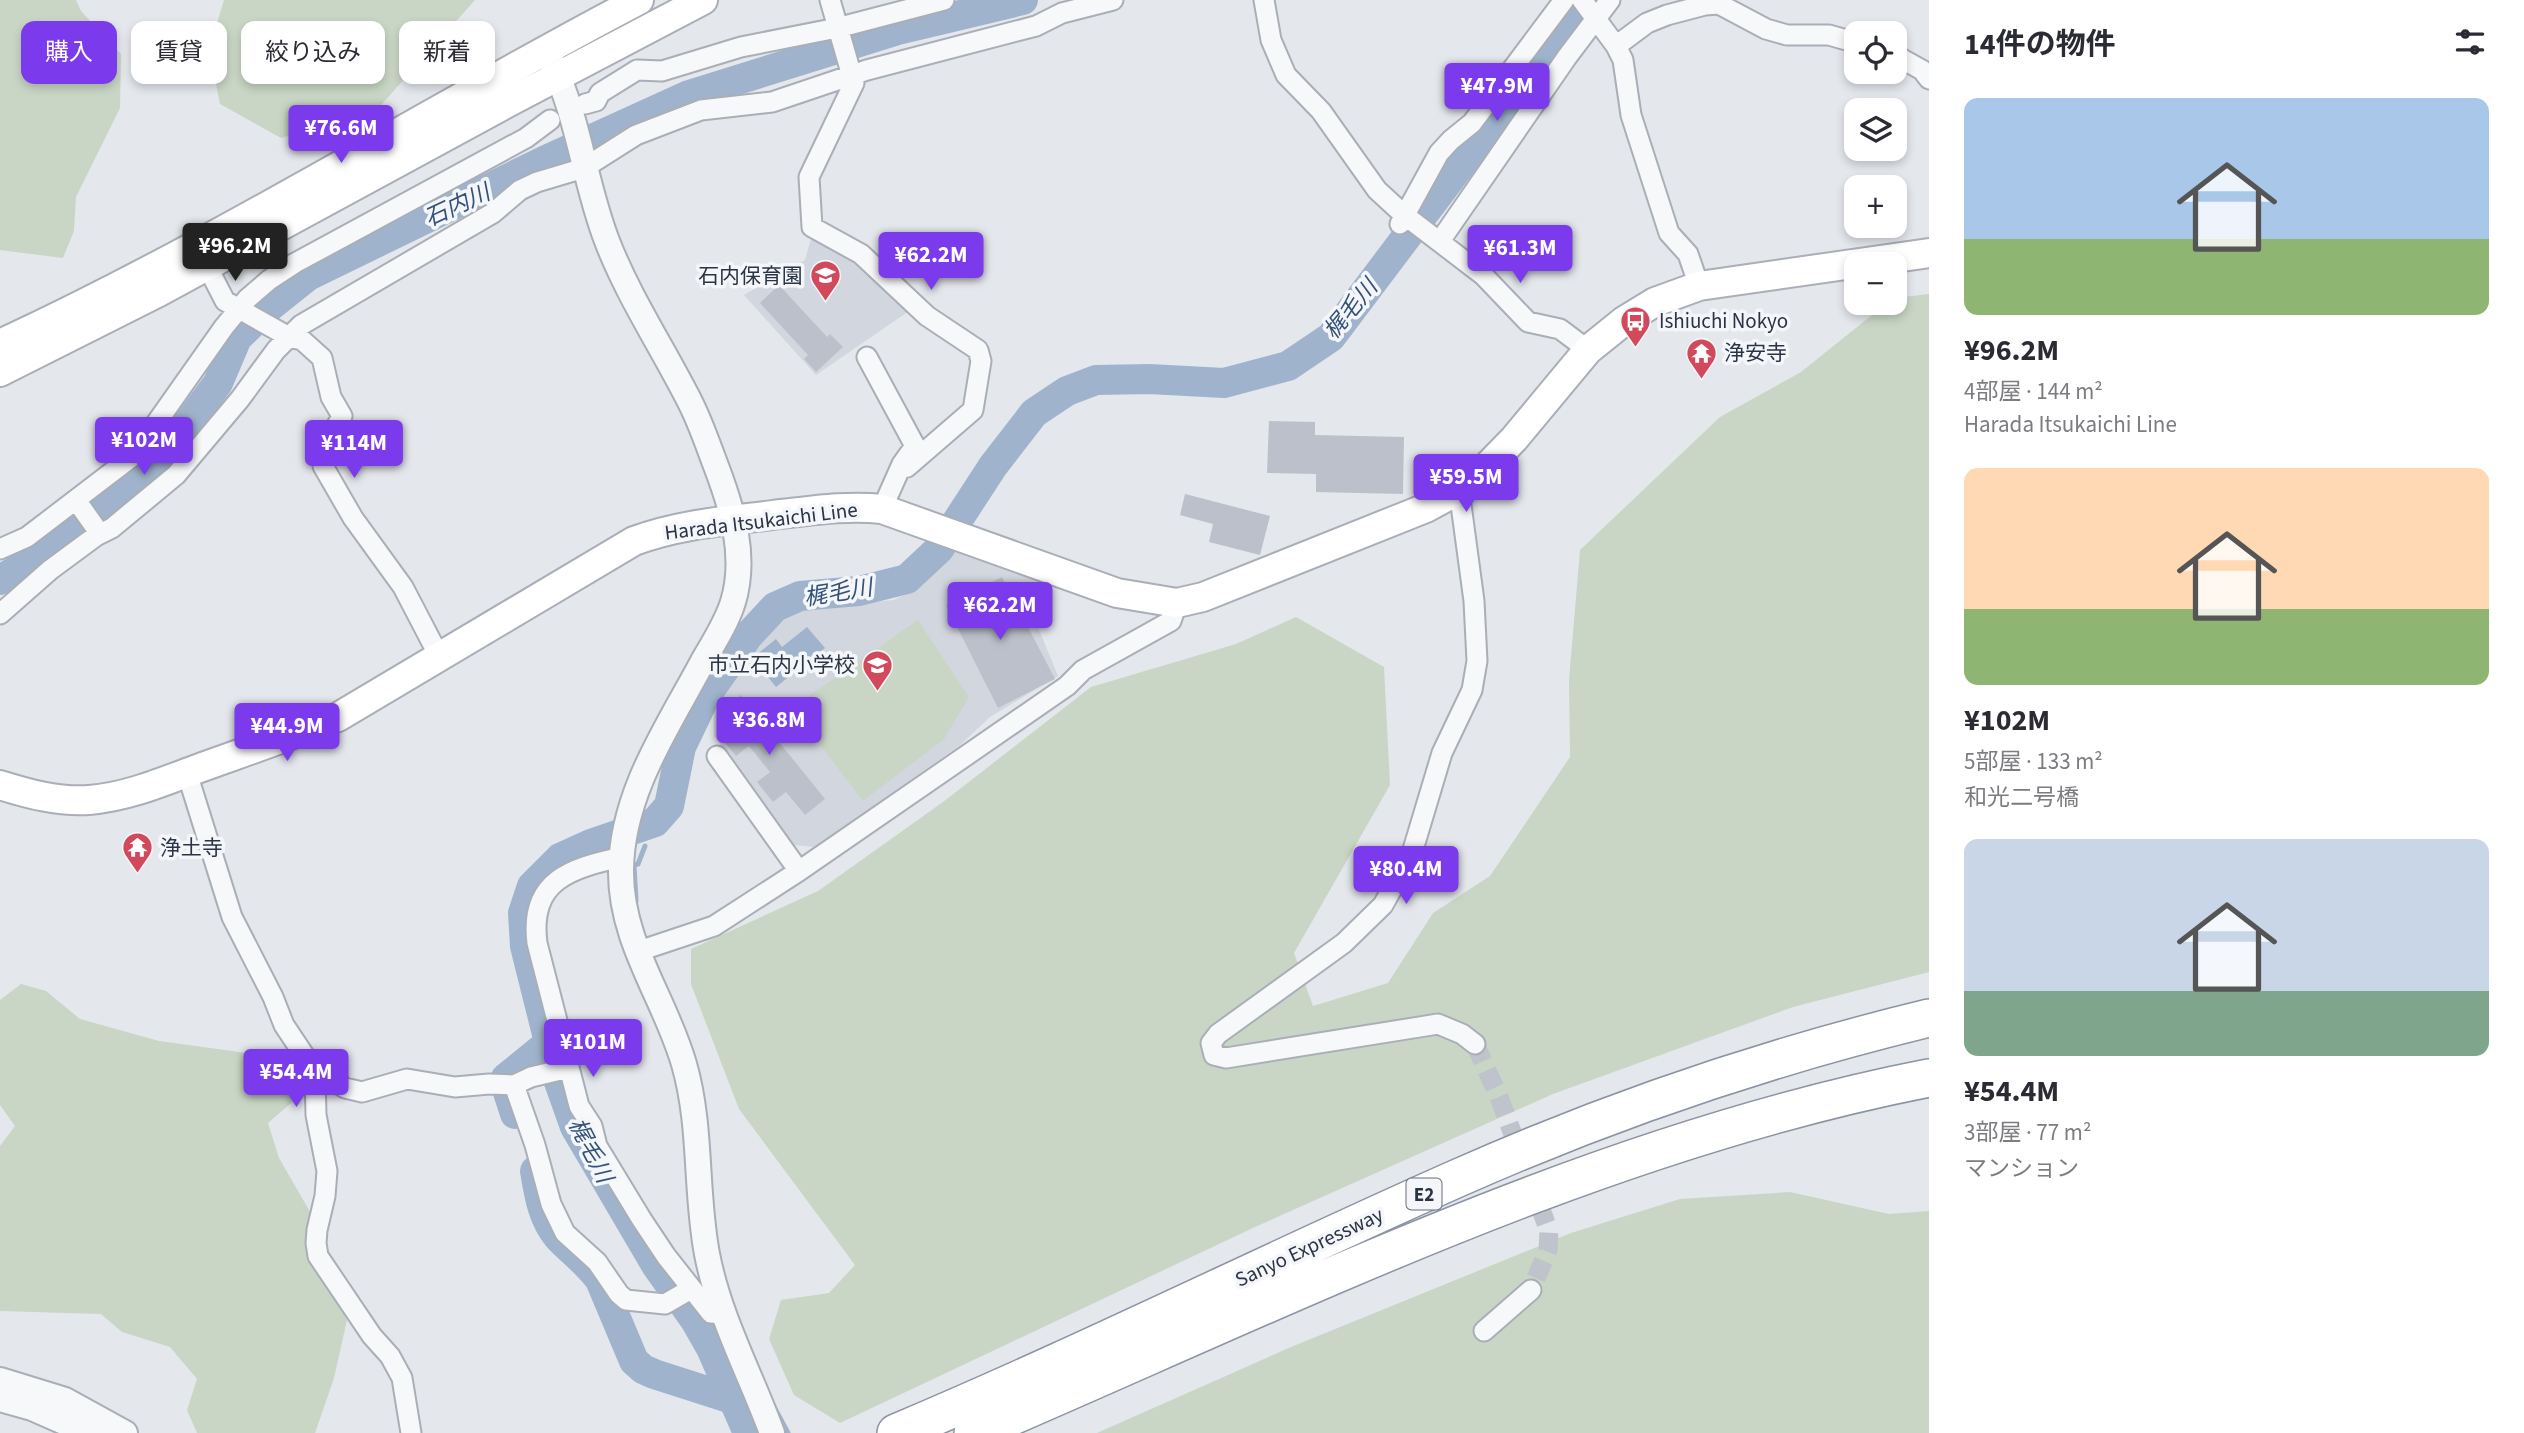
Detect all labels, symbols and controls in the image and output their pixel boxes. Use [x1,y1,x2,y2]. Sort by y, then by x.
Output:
chip: 購入 [21,21,117,84]
chip: 賃貸 [131,21,227,84]
chip: 絞り込み [241,21,385,84]
chip: 新着 [399,21,495,84]
map controls [1844,21,1907,315]
button: locate [1844,21,1907,84]
text: 14件の物件 [1964,23,2116,66]
icon: filters [2451,23,2489,61]
pin: ¥47.9M [1440,64,1554,123]
text: ¥47.9M [1460,69,1534,102]
button: layers [1844,98,1907,161]
pin: ¥76.6M [284,106,398,165]
text: ¥76.6M [304,111,378,144]
icon: home [2164,144,2290,270]
water label: 石内川 [419,175,498,235]
button: + [1844,175,1907,238]
pin: ¥96.2M [178,224,292,283]
pin: ¥61.3M [1463,226,1577,285]
text: ¥96.2M [198,229,272,262]
text: ¥61.3M [1483,231,1557,264]
pin: ¥62.2M [874,232,988,292]
text: ¥62.2M [894,238,968,271]
button: − [1844,252,1907,315]
school or university icon: 石内保育園 [809,259,843,303]
place label: 石内保育園 [698,261,803,291]
water label: 梶毛川 [1316,270,1387,346]
bus stop icon: Ishiuchi Nokyo [1619,304,1653,348]
place label: Ishiuchi Nokyo [1659,306,1788,336]
text: ¥96.2M [1964,329,2059,372]
temple icon: 浄安寺 [1684,336,1718,380]
place label: 浄安寺 [1724,338,1787,368]
text: 4部屋 · 144 m² [1964,375,2103,408]
text: Harada Itsukaichi Line [1964,408,2177,441]
pin: ¥102M [95,418,193,477]
pin: ¥114M [305,420,403,480]
text: ¥102M [111,423,177,456]
text: ¥114M [321,426,387,459]
pin: ¥59.5M [1409,454,1523,514]
text: ¥59.5M [1429,460,1503,493]
street label: Harada Itsukaichi Line [663,494,859,548]
icon: home [2164,513,2290,639]
water label: 梶毛川 [801,570,878,614]
pin: ¥62.2M [943,582,1057,642]
text: ¥62.2M [963,588,1037,621]
school or university icon: 市立石内小学校 [861,648,895,692]
place label: 市立石内小学校 [708,650,855,680]
pin: ¥36.8M [712,698,826,757]
text: ¥102M [1964,699,2050,742]
text: ¥36.8M [732,703,806,736]
pin: ¥44.9M [230,704,344,763]
text: ¥44.9M [250,709,324,742]
text: 5部屋 · 133 m² [1964,745,2103,778]
text: 和光二号橋 [1964,781,2079,814]
temple icon: 浄土寺 [120,831,154,875]
place label: 浄土寺 [160,833,223,863]
pin: ¥80.4M [1349,846,1463,906]
text: ¥80.4M [1369,852,1443,885]
icon: home [2164,884,2290,1010]
pin: ¥101M [544,1020,642,1079]
text: ¥101M [560,1025,626,1058]
pin: ¥54.4M [239,1050,353,1109]
text: ¥54.4M [259,1055,333,1088]
text: ¥54.4M [1964,1070,2059,1113]
water label: 梶毛川 [560,1112,622,1191]
text: 3部屋 · 77 m² [1964,1116,2091,1149]
text: マンション [1964,1152,2079,1185]
road number: E2 [1406,1178,1442,1210]
street label: Sanyo Expressway [1230,1199,1388,1294]

